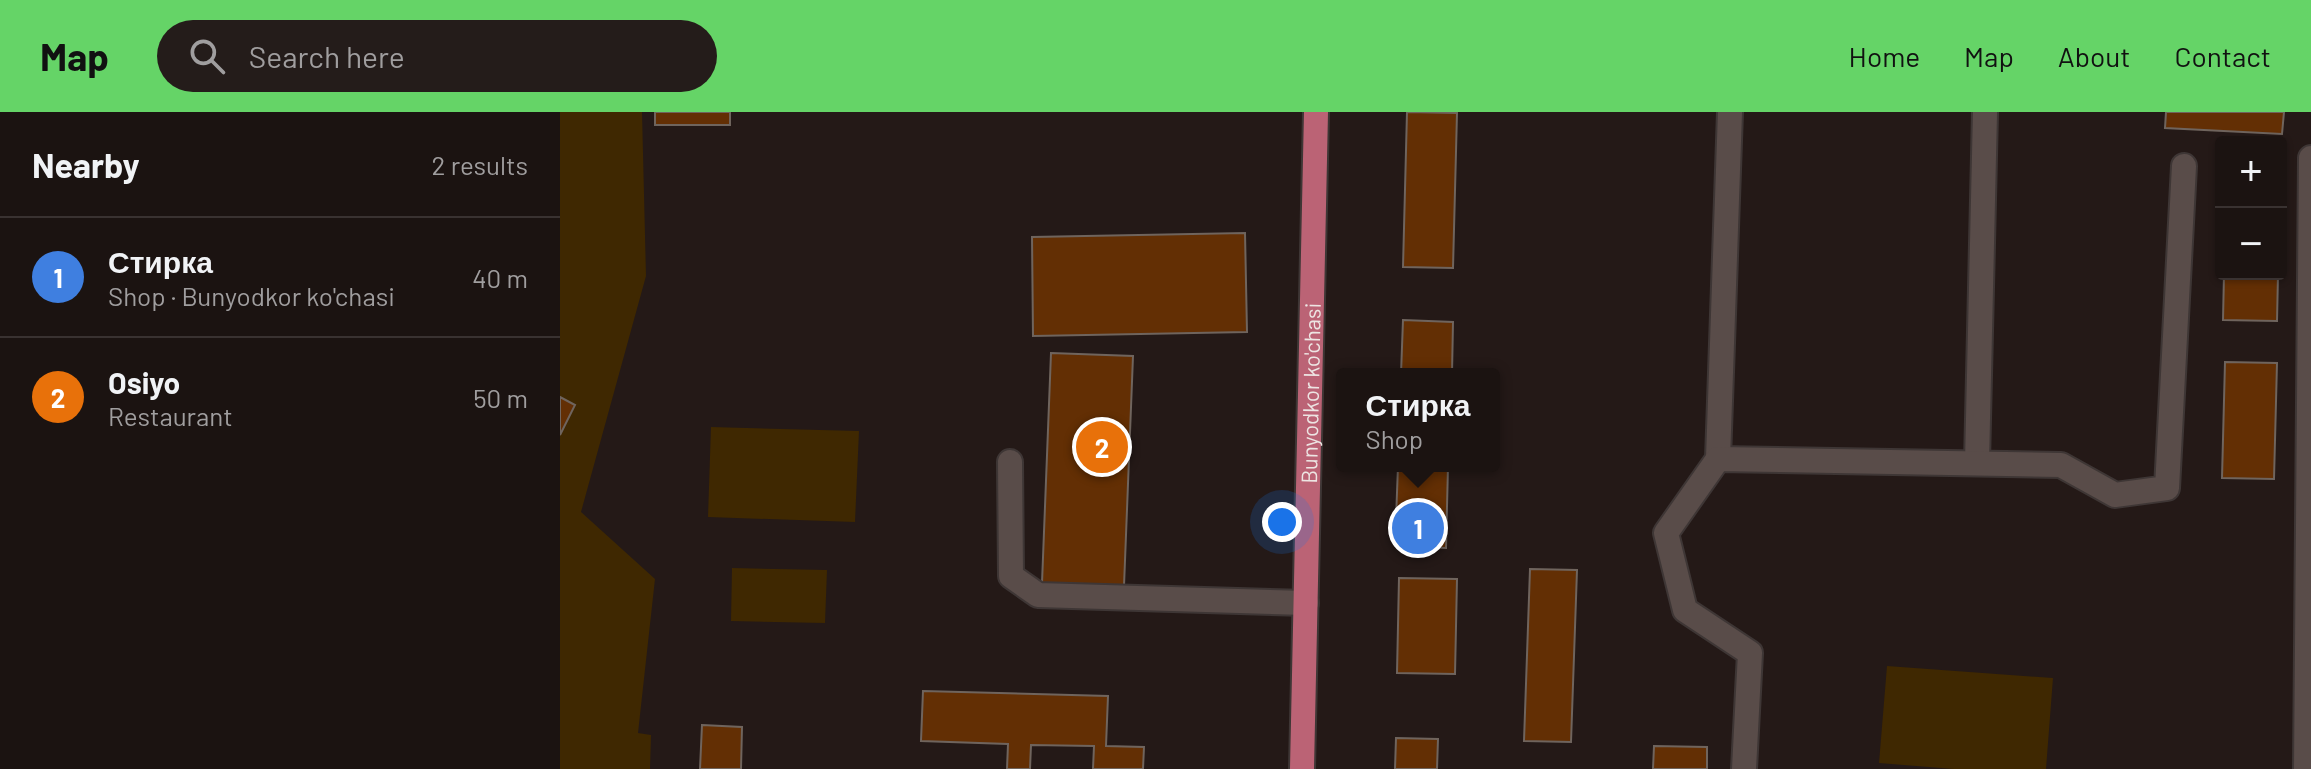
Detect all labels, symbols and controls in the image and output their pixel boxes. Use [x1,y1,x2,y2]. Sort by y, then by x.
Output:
search box [157,20,717,92]
text: Map [40,33,109,79]
icon: search [185,34,229,78]
text: Search here [249,38,405,74]
text: Home [1849,39,1920,73]
text: Map [1964,39,2014,73]
text: About [2058,39,2130,73]
text: Contact [2174,39,2271,73]
map controls [2215,136,2287,280]
button: + [2215,136,2287,208]
text: Nearby [32,144,140,185]
text: 2 results [432,149,528,180]
button: − [2215,208,2287,280]
text: Стирка [108,243,213,279]
text: 1 [53,262,63,293]
text: 40 m [472,262,528,293]
text: Shop · Bunyodkor ko'chasi [108,280,395,311]
street label: Bunyodkor ko'chasi [1295,302,1325,484]
text: Osiyo [108,364,180,400]
popup [1336,368,1500,472]
text: 2 [51,382,65,413]
text: 50 m [473,382,528,413]
text: Стирка [1366,386,1470,422]
text: Restaurant [108,400,233,431]
pin: 2 [1076,417,1128,477]
text: Shop [1366,423,1423,454]
pin: 1 [1392,498,1444,558]
your location [1262,502,1302,542]

